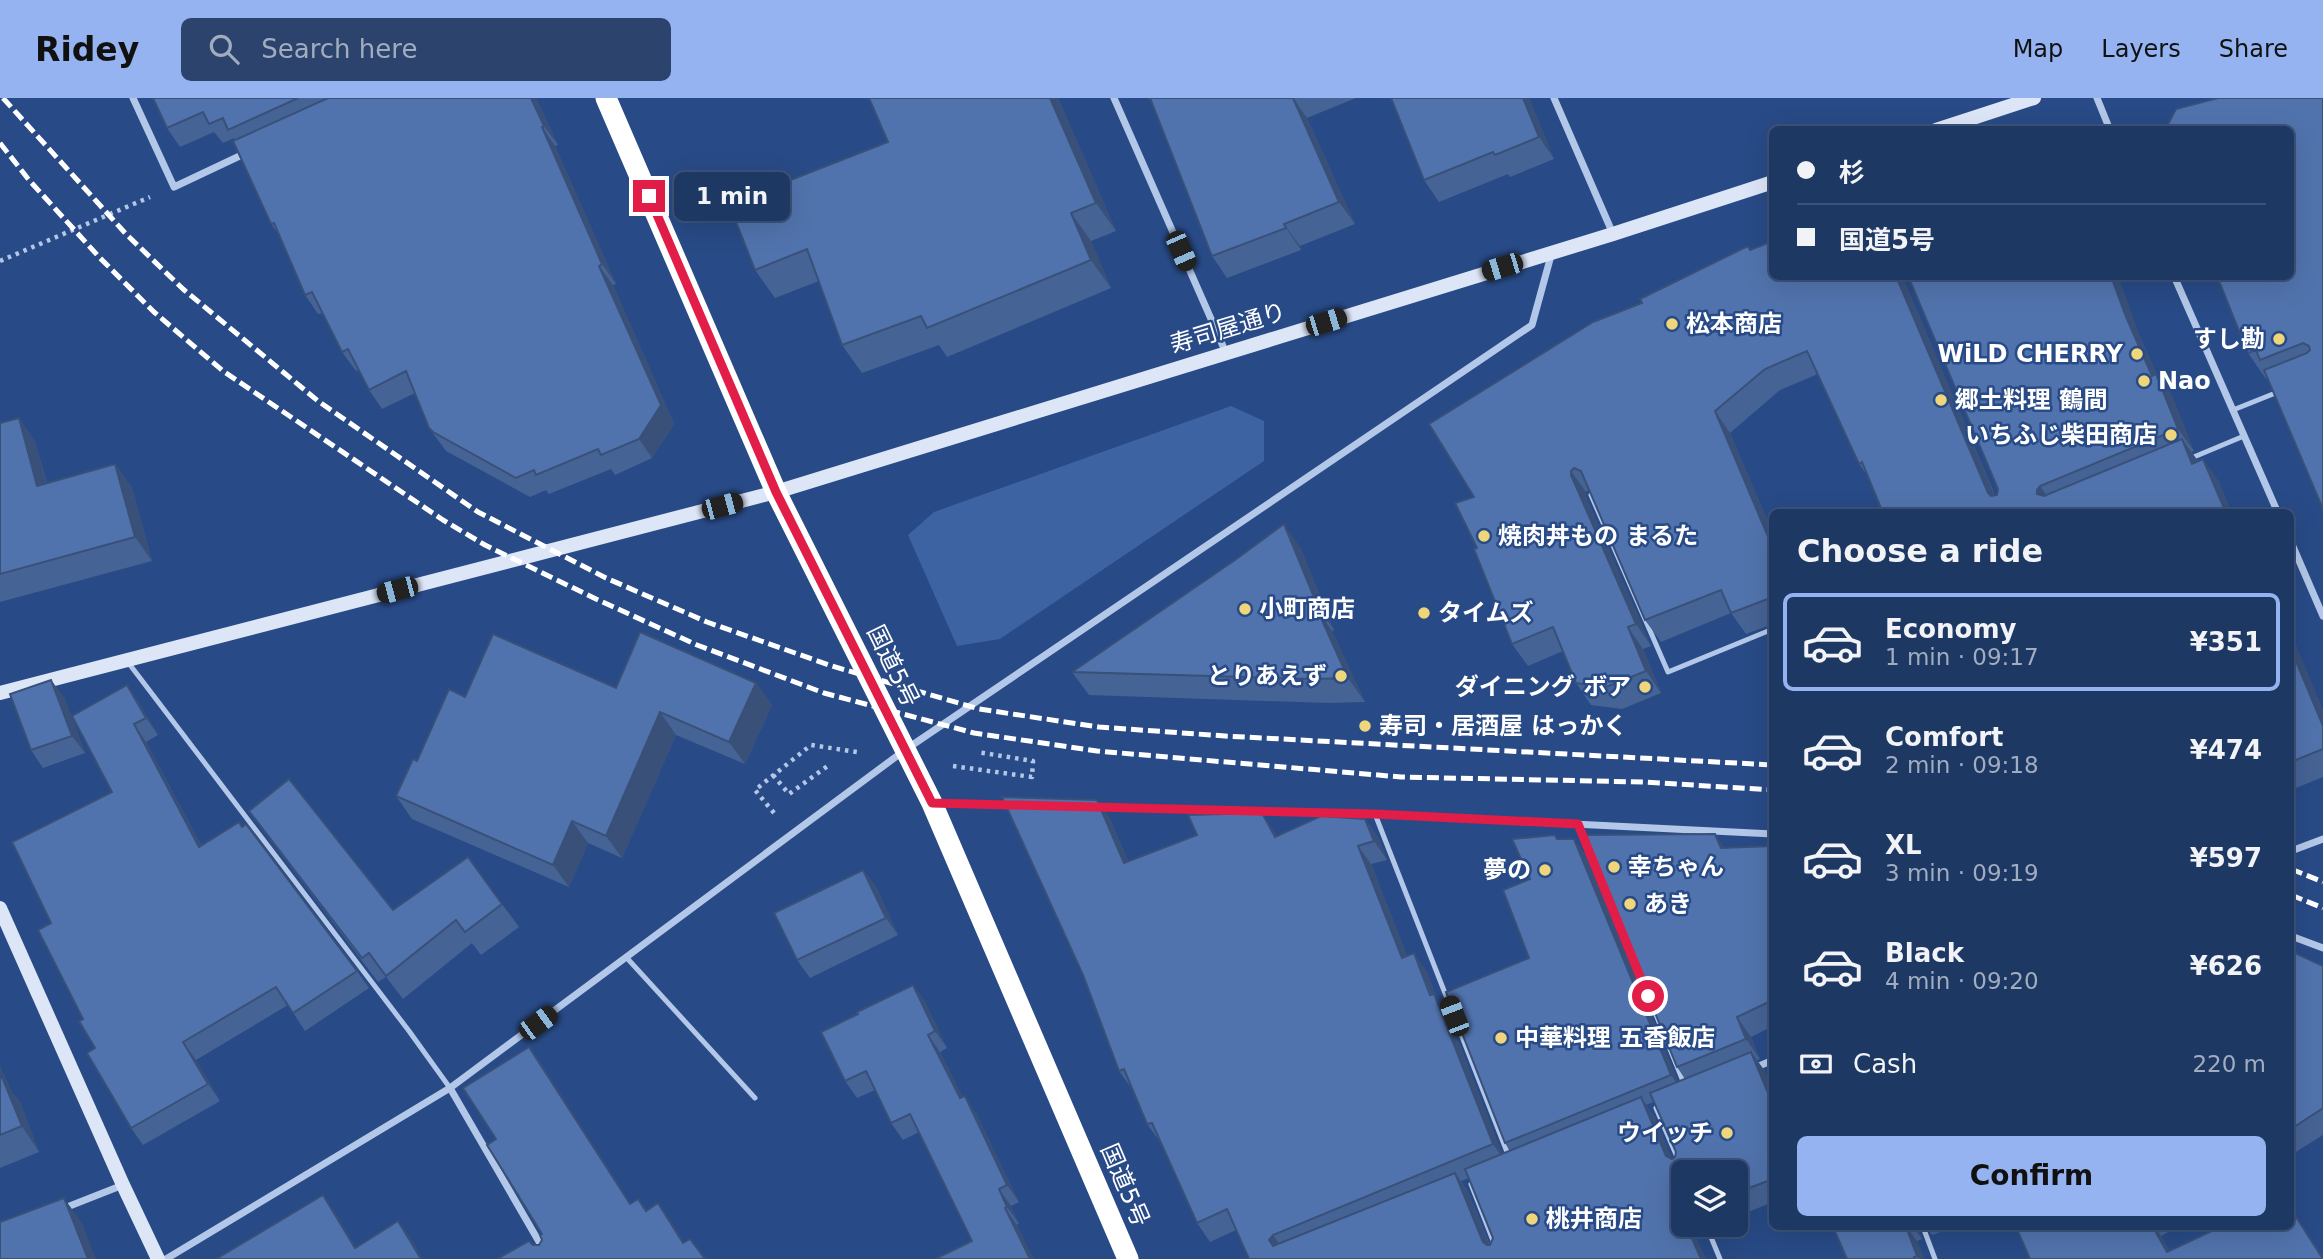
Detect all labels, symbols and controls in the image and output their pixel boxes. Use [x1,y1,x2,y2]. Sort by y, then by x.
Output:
search box [181,18,671,81]
text: Ridey [35,30,139,69]
icon: search [205,30,243,68]
text: Search here [261,34,417,64]
text: Map [2013,35,2063,63]
text: Layers [2101,35,2181,63]
text: Share [2219,35,2288,63]
text: 杉 [1839,158,1865,188]
callout: 1 min [674,172,789,220]
route end [633,180,665,212]
text: 1 min [696,183,768,209]
text: 国道5号 [1839,225,1935,255]
car [1163,228,1200,274]
car [1479,251,1526,283]
street label: 寿司屋通り [1167,297,1289,359]
car [1303,306,1350,338]
place label: 松本商店 [1686,310,1782,338]
marker: 松本商店 [1664,316,1680,332]
place label: すし勘 [2193,325,2265,353]
marker: すし勘 [2271,331,2287,347]
place label: WiLD CHERRY [1938,340,2124,368]
marker: WiLD CHERRY [2129,346,2145,362]
place label: Nao [2158,367,2211,395]
marker: Nao [2136,373,2152,389]
place label: 郷土料理 鶴間 [1955,386,2107,414]
marker: 郷土料理 鶴間 [1933,392,1949,408]
place label: いちふじ柴田商店 [1965,421,2157,449]
marker: いちふじ柴田商店 [2163,427,2179,443]
car [699,490,746,522]
place label: 焼肉丼もの まるた [1498,522,1698,550]
marker: 焼肉丼もの まるた [1476,528,1492,544]
text: Choose a ride [1797,532,2043,570]
car [374,574,421,606]
place label: 小町商店 [1259,595,1355,623]
place label: タイムズ [1438,599,1534,627]
marker: 小町商店 [1237,601,1253,617]
marker: タイムズ [1416,605,1432,621]
icon: car [1801,611,1864,674]
text: Economy [1885,614,2016,644]
street label: 国道5号 [861,621,925,711]
text: ¥351 [2190,627,2262,657]
text: 1 min · 09:17 [1885,644,2039,670]
place label: とりあえず [1207,662,1327,690]
marker: とりあえず [1333,668,1349,684]
place label: ダイニング ボア [1455,673,1631,701]
marker: ダイニング ボア [1637,679,1653,695]
place label: 寿司・居酒屋 はっかく [1379,712,1627,740]
marker: 寿司・居酒屋 はっかく [1357,718,1373,734]
icon: car [1801,719,1864,782]
text: Comfort [1885,722,2003,752]
text: ¥474 [2190,735,2262,765]
text: 2 min · 09:18 [1885,752,2039,778]
icon: car [1801,827,1864,890]
text: XL [1885,830,1922,860]
text: ¥597 [2190,843,2262,873]
place label: 幸ちゃん [1628,853,1724,881]
place label: 夢の [1483,856,1531,884]
marker: 幸ちゃん [1606,859,1622,875]
text: 3 min · 09:19 [1885,860,2039,886]
marker: 夢の [1537,862,1553,878]
place label: あき [1644,890,1692,918]
marker: あき [1622,896,1638,912]
icon: car [1801,935,1864,998]
text: Black [1885,938,1964,968]
text: ¥626 [2190,951,2262,981]
text: 4 min · 09:20 [1885,968,2039,994]
route start [1632,980,1664,1012]
car [1437,993,1472,1039]
car [515,1002,562,1044]
place label: 中華料理 五香飯店 [1515,1024,1715,1052]
marker: 中華料理 五香飯店 [1493,1030,1509,1046]
icon: cash [1797,1045,1835,1083]
text: Cash [1853,1049,1917,1079]
text: 220 m [2192,1051,2266,1077]
place label: ウイッチ [1617,1119,1713,1147]
marker: ウイッチ [1719,1125,1735,1141]
button: Confirm [1797,1136,2266,1216]
street label: 国道5号 [1095,1139,1155,1231]
map controls [1671,1160,1748,1237]
button: layers [1671,1160,1748,1237]
place label: 桃井商店 [1546,1205,1642,1233]
marker: 桃井商店 [1524,1211,1540,1227]

